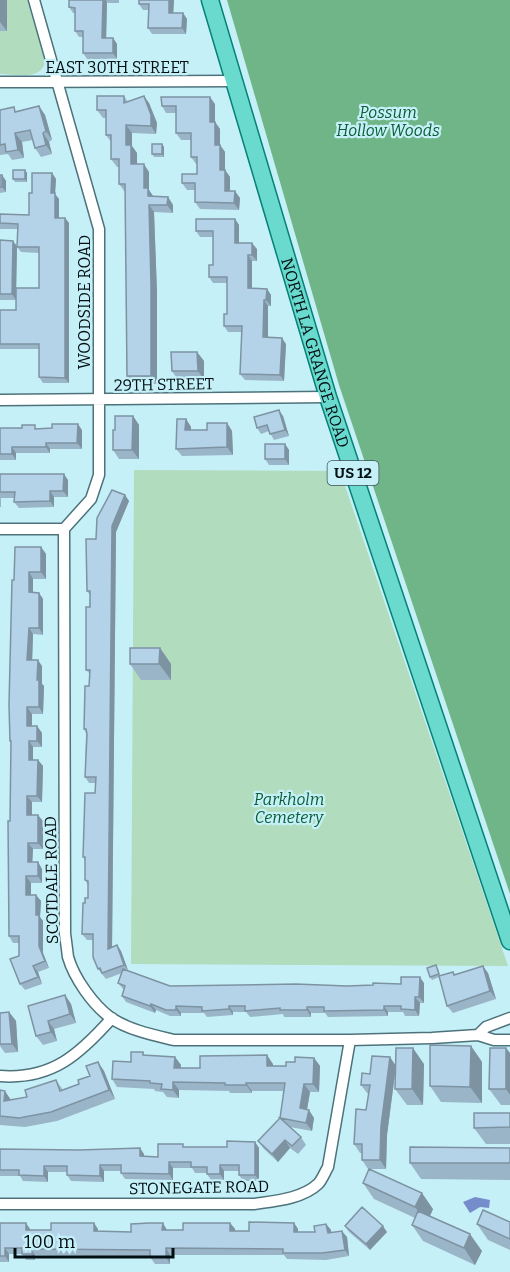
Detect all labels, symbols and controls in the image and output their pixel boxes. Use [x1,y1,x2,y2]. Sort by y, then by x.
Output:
street label: EAST 30TH STREET [45,58,189,77]
park label: Possum Hollow Woods [336,103,440,140]
street label: WOODSIDE ROAD [75,235,94,369]
street label: NORTH LA GRANGE ROAD [277,255,353,450]
street label: 29TH STREET [114,374,214,395]
road number: US 12 [328,461,378,485]
park label: Parkholm Cemetery [254,790,324,827]
street label: SCOTDALE ROAD [41,816,62,944]
street label: STONEGATE ROAD [129,1177,269,1198]
scale bar [15,1221,172,1259]
text: 100 m [24,1231,75,1253]

